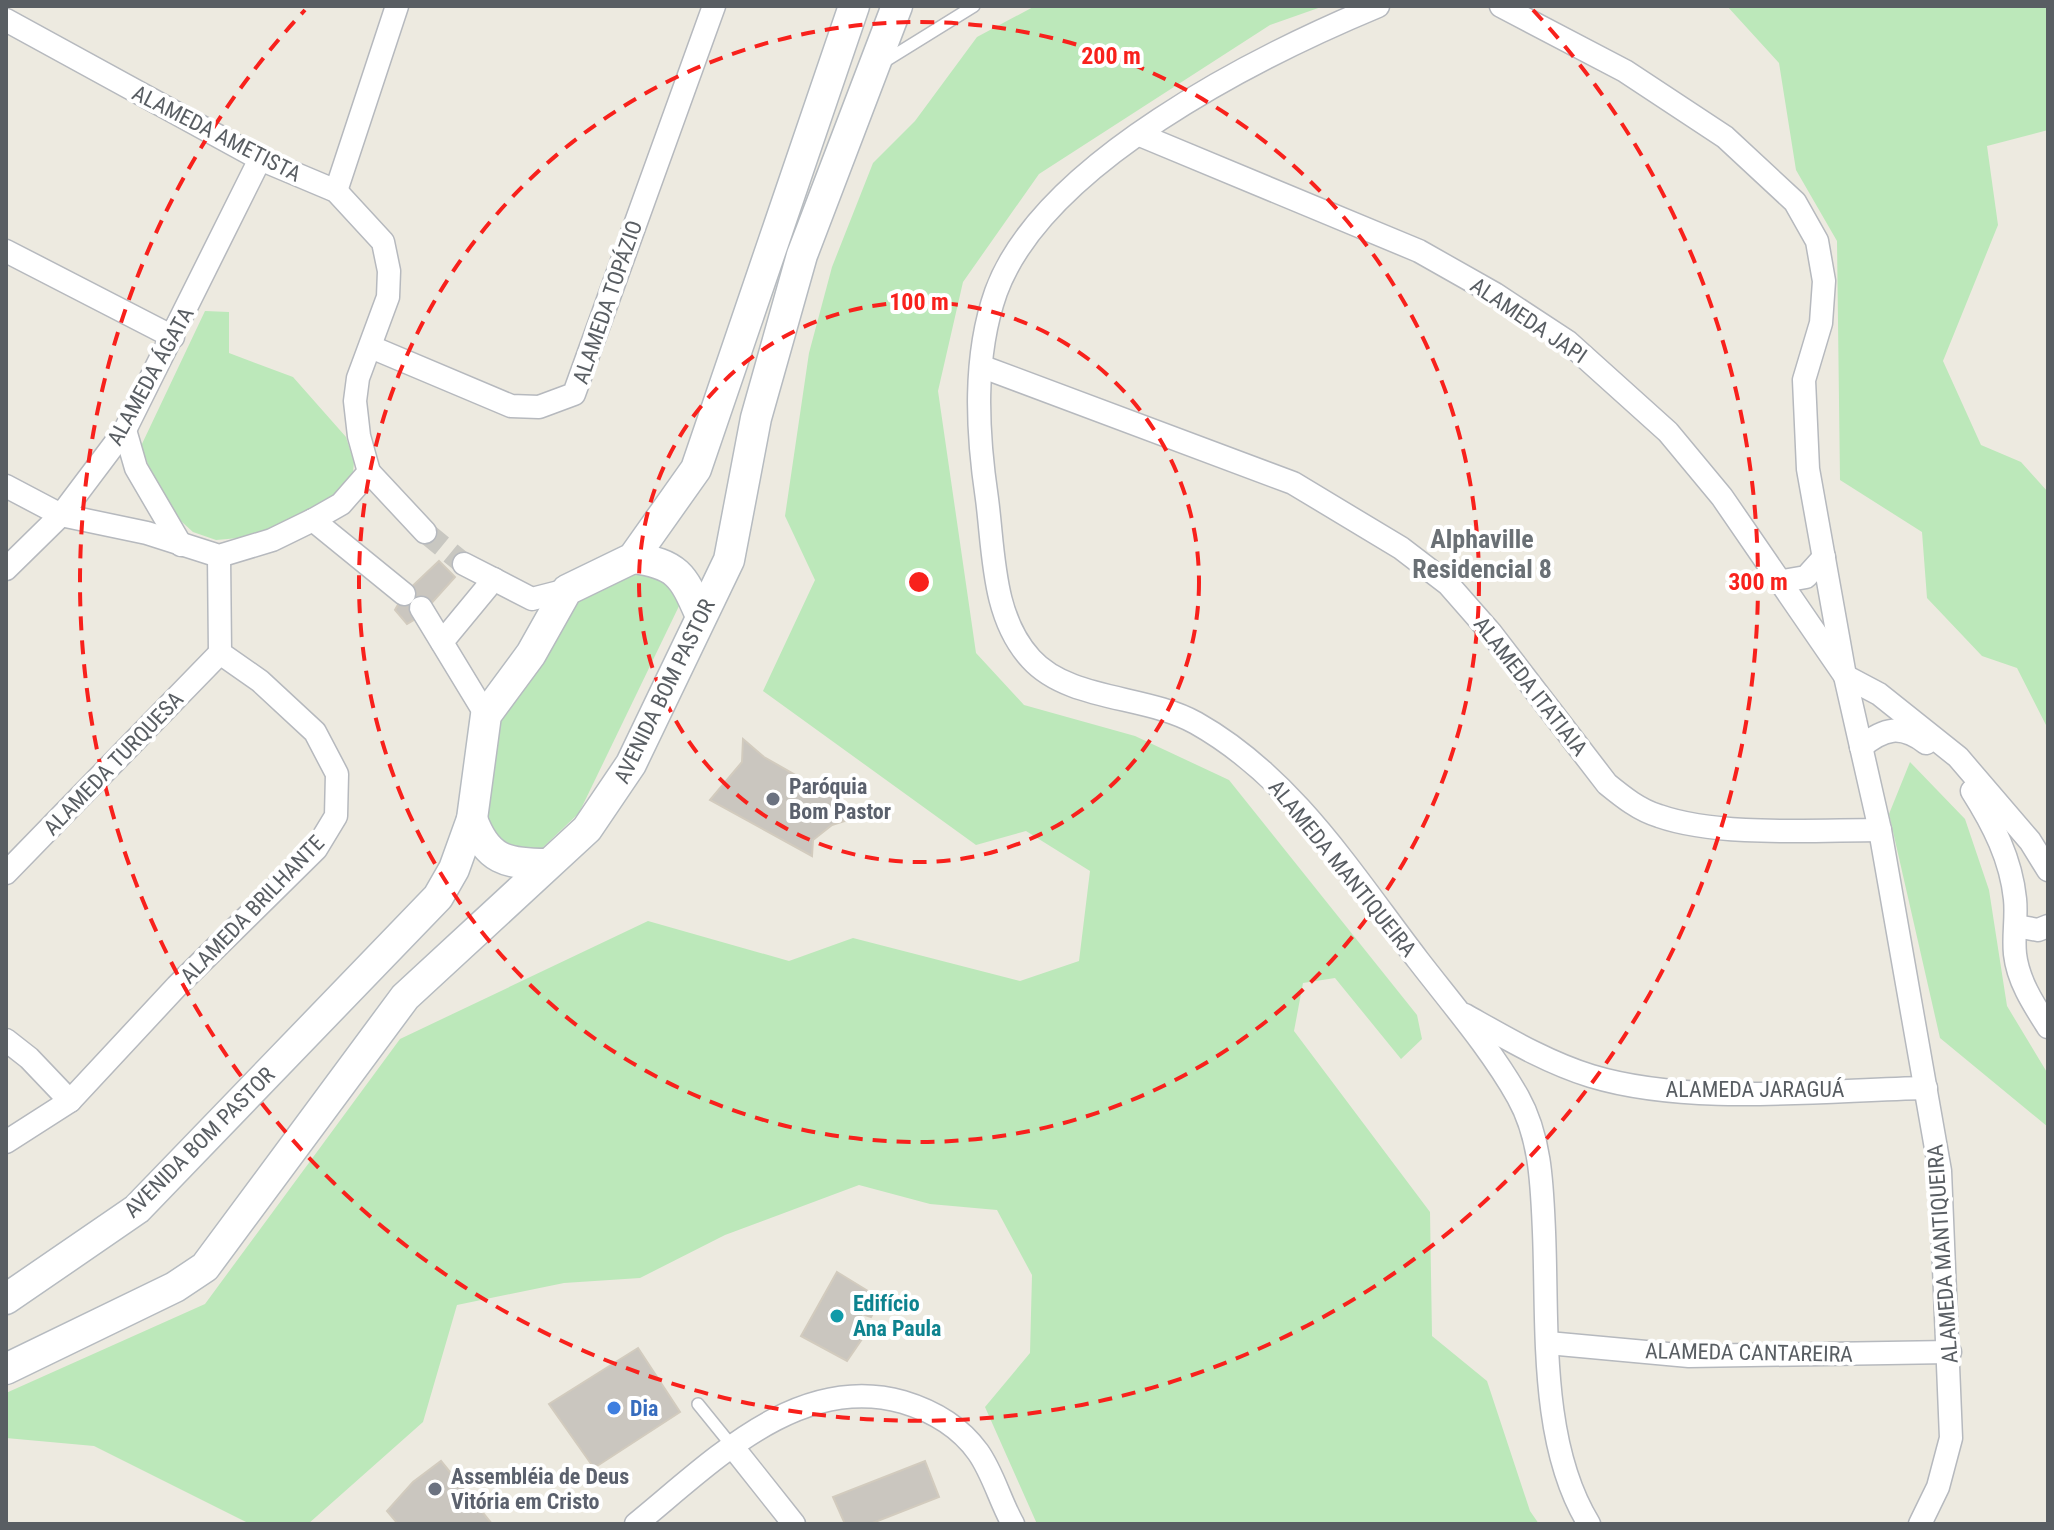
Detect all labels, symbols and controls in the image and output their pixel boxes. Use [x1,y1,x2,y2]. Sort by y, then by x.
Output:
text: 200 m [1081,42,1141,70]
street label: ALAMEDA AMETISTA [128,80,305,187]
street label: ALAMEDA TOPÁZIO [568,217,647,387]
street label: ALAMEDA JAPI [1466,272,1591,368]
text: 100 m [889,288,949,316]
street label: ALAMEDA ÁGATA [102,303,199,450]
district label: Alphaville Residencial 8 [1412,524,1552,584]
centre of rings [905,568,933,596]
text: 300 m [1728,568,1788,596]
street label: AVENIDA BOM PASTOR [609,595,720,787]
street label: ALAMEDA ITATIAIA [1469,612,1593,761]
street label: ALAMEDA TURQUESA [39,686,188,840]
place label: Paróquia Bom Pastor [789,774,891,824]
street label: ALAMEDA MANTIQUEIRA [1264,775,1422,962]
marker: Paróquia Bom Pastor [764,790,782,808]
street label: ALAMEDA BRILHANTE [175,830,329,988]
street label: AVENIDA BOM PASTOR [119,1062,280,1223]
street label: ALAMEDA JARAGUÁ [1666,1077,1845,1102]
street label: ALAMEDA MANTIQUEIRA [1922,1143,1963,1364]
place label: Edifício Ana Paula [853,1291,941,1341]
marker: Edifício Ana Paula [828,1307,846,1325]
street label: ALAMEDA CANTAREIRA [1645,1338,1853,1367]
place label: Dia [630,1396,658,1421]
marker: Dia [605,1399,623,1417]
place label: Assembléia de Deus Vitória em Cristo [451,1464,629,1514]
marker: Assembléia de Deus Vitória em Cristo [426,1480,444,1498]

